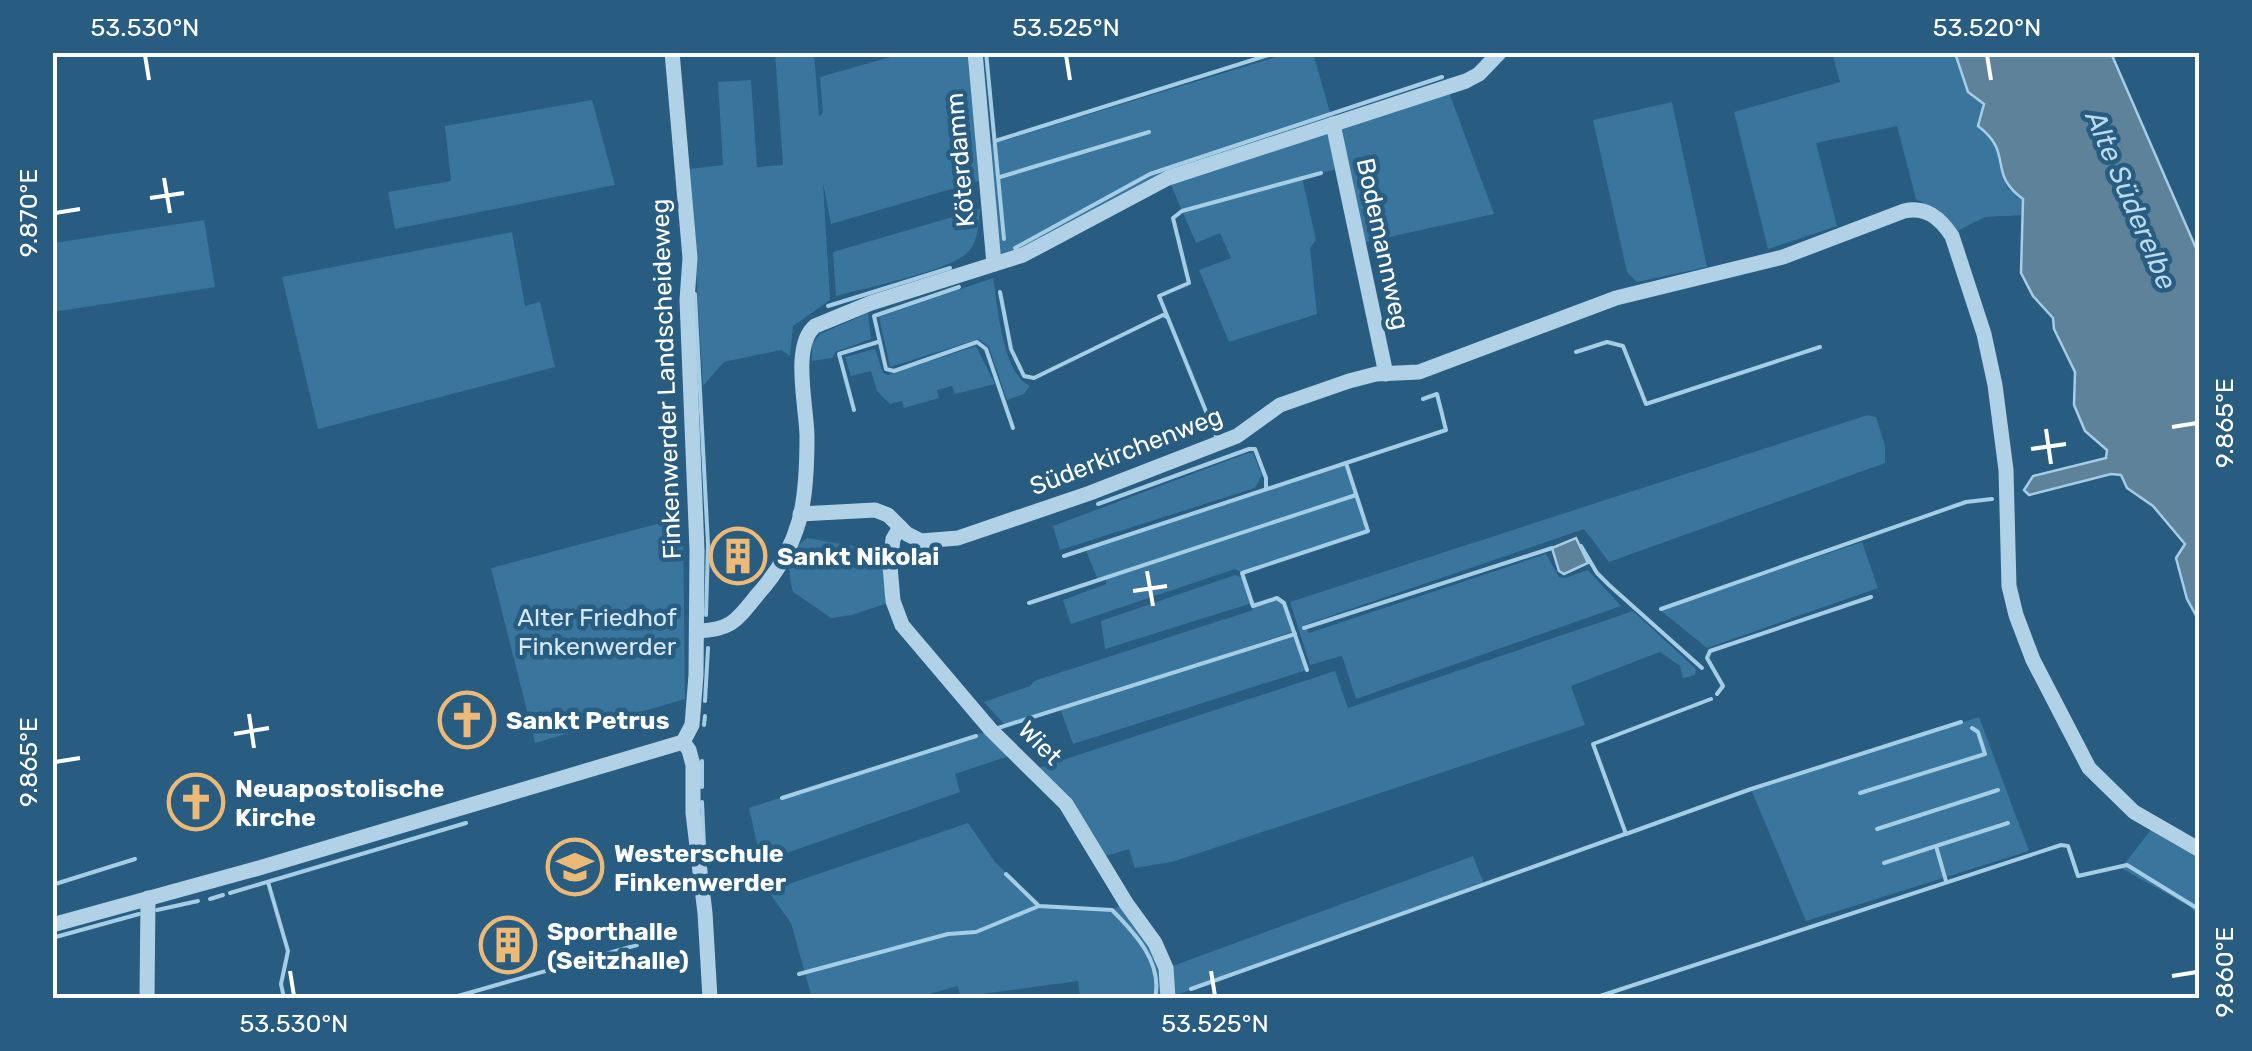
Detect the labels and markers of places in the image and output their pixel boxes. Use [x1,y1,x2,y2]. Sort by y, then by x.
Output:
building icon: Sankt Nikolai [708,526,768,586]
place label: Sankt Nikolai [777,542,940,571]
church icon: Sankt Petrus [437,690,497,750]
place label: Sankt Petrus [506,706,670,735]
church icon: Neuapostolische Kirche [166,772,226,832]
place label: Neuapostolische Kirche [235,774,444,832]
school or university icon: Westerschule Finkenwerder [545,837,605,897]
place label: Westerschule Finkenwerder [614,839,787,897]
building icon: Sporthalle (Seitzhalle) [478,915,538,975]
place label: Sporthalle (Seitzhalle) [547,917,689,975]

